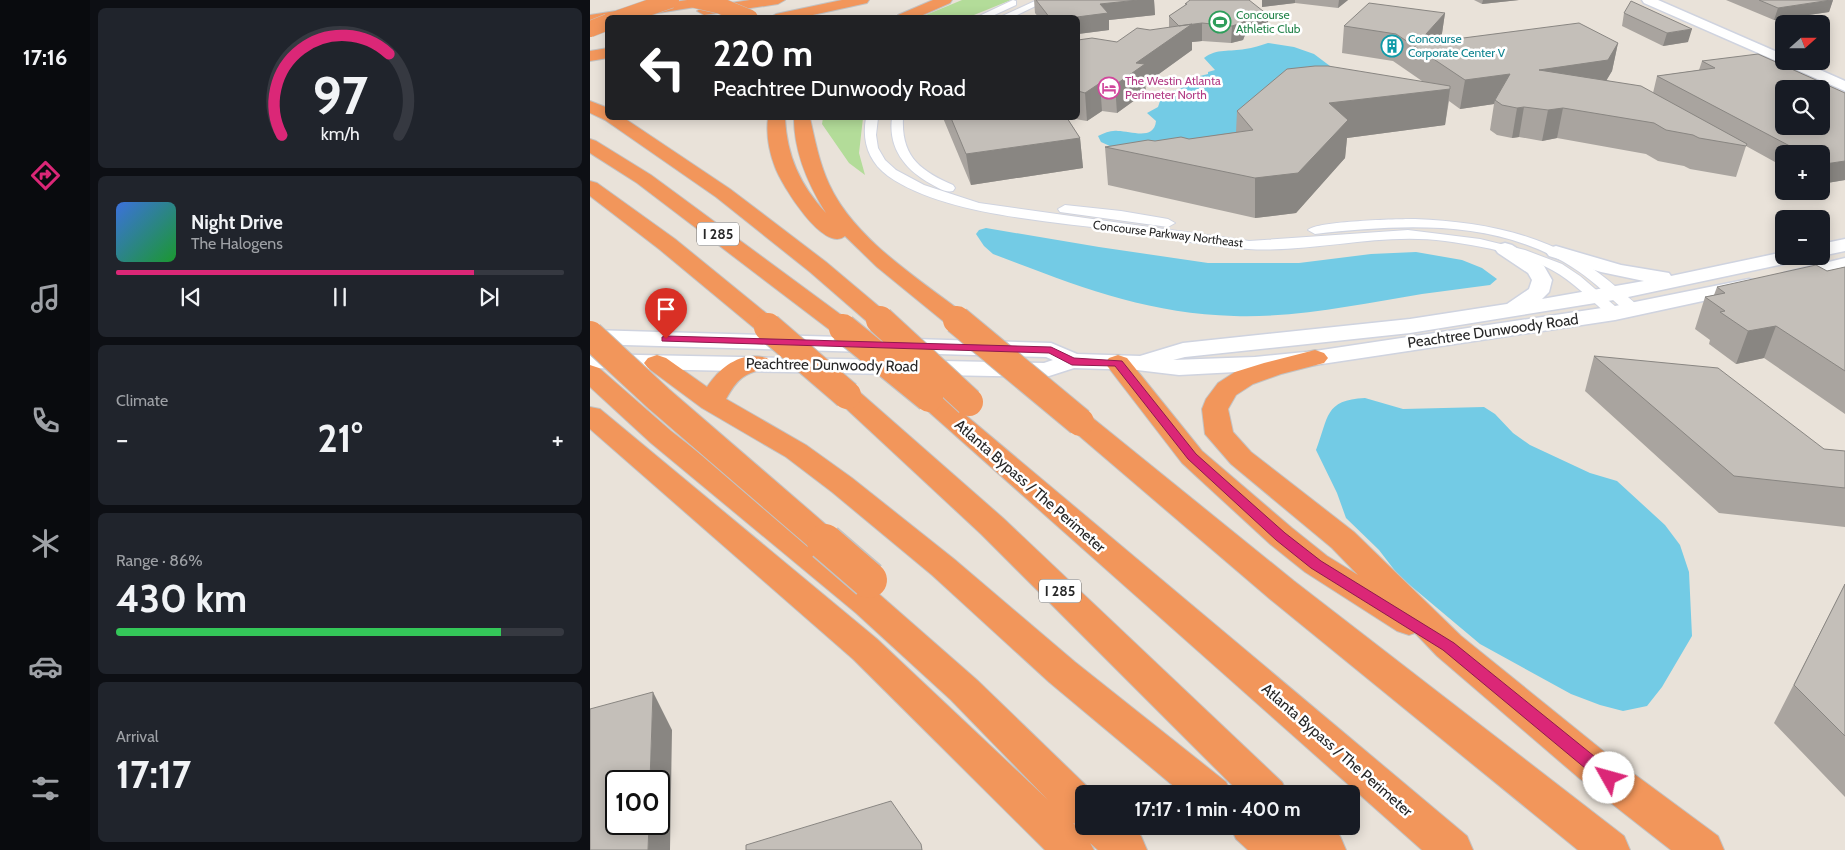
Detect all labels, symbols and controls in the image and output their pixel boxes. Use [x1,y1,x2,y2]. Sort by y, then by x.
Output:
place label: Concourse Athletic Club [1236,7,1301,36]
sports icon: Concourse Athletic Club [1208,10,1232,34]
north arrow [1775,15,1830,70]
map controls [1775,15,1830,265]
place label: Concourse Corporate Center V [1408,31,1506,60]
text: 220 m [713,32,813,75]
building icon: Concourse Corporate Center V [1380,34,1404,58]
icon: left [630,35,695,100]
text: 17:16 [23,44,67,71]
text: 97 [312,64,368,127]
place label: The Westin Atlanta Perimeter North [1125,73,1221,102]
text: Peachtree Dunwoody Road [713,75,966,102]
hotel icon: The Westin Atlanta Perimeter North [1097,76,1121,100]
button: search [1775,80,1830,135]
text: km/h [320,123,360,144]
button: + [1775,145,1830,200]
icon: directions [28,158,63,193]
button: − [1775,210,1830,265]
text: Night Drive [191,211,283,234]
street label: Concourse Parkway Northeast [1092,217,1244,250]
road number: I 285 [697,222,739,245]
text: The Halogens [191,234,283,253]
icon: music [28,281,63,316]
icon: previous [177,283,205,311]
icon: pause [326,283,354,311]
icon: next [475,283,503,311]
pin [645,288,687,339]
icon: arrive [652,295,680,323]
street label: Peachtree Dunwoody Road [1406,310,1580,352]
street label: Peachtree Dunwoody Road [746,354,918,376]
text: Climate [116,391,168,410]
icon: phone [28,403,63,438]
text: 21° [317,415,363,462]
street label: Atlanta Bypass / The Perimeter [951,416,1109,556]
text: − [116,422,128,456]
text: + [552,422,564,456]
icon: climate [28,526,63,561]
text: Range · 86% [116,551,203,570]
text: 430 km [116,575,247,622]
road number: I 285 [1039,580,1081,602]
icon: car [28,649,63,684]
street label: Atlanta Bypass / The Perimeter [1258,680,1416,820]
text: Arrival [116,727,159,746]
text: 17:17 [116,751,191,798]
position arrow [1582,751,1634,803]
speed limit sign: 100 [605,770,670,835]
icon: filters [28,771,63,806]
text: 17:17 · 1 min · 400 m [1135,798,1300,821]

